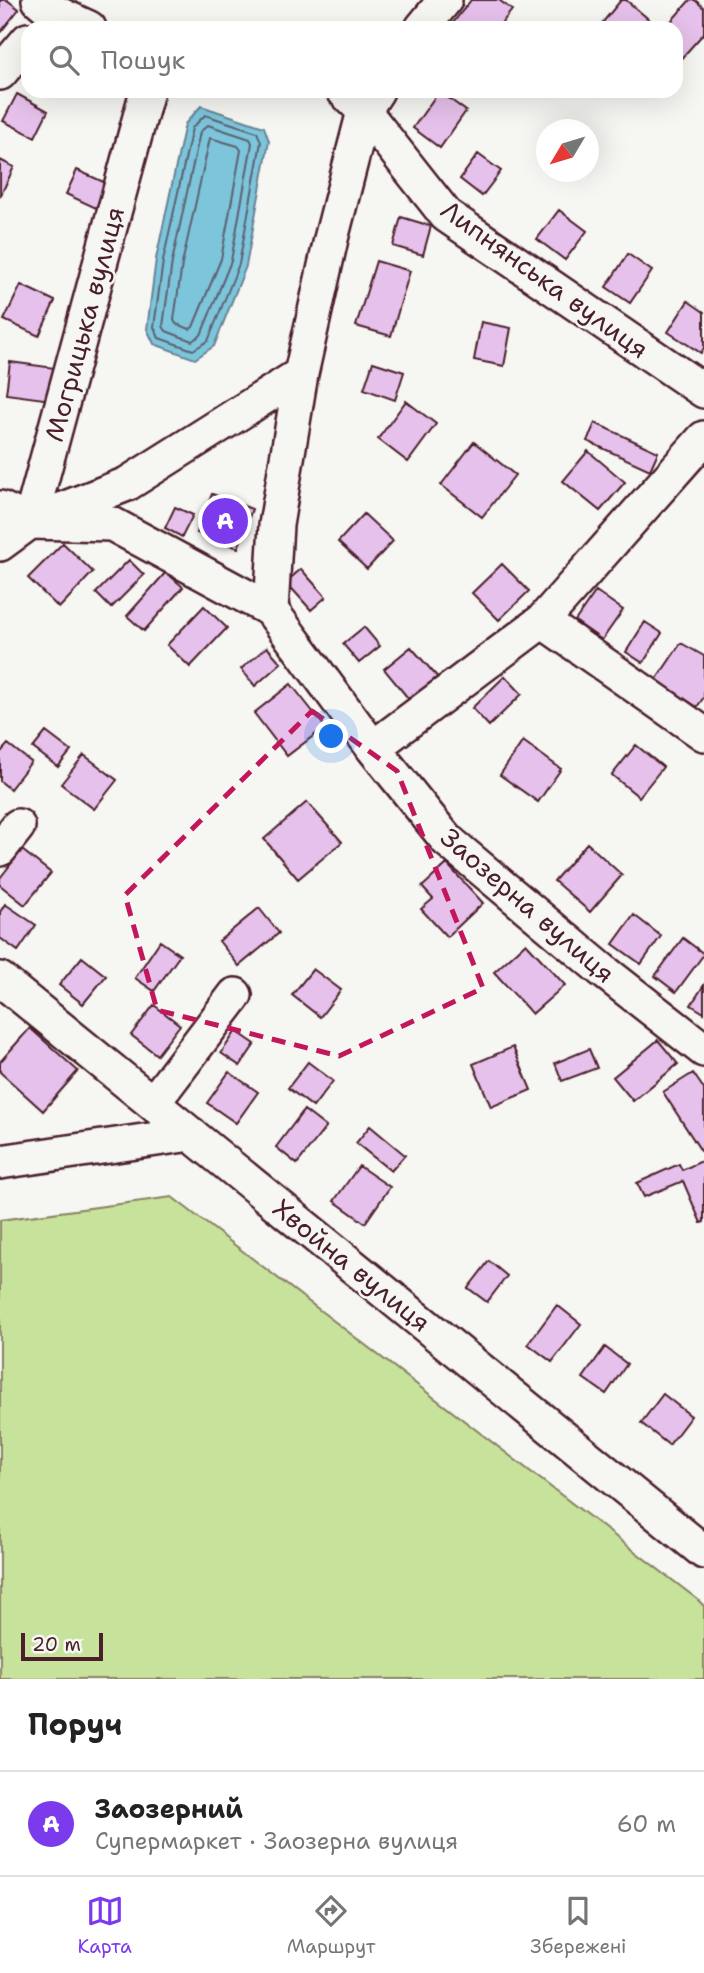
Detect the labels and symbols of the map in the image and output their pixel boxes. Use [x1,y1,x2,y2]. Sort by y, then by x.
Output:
north arrow [536,119,599,182]
street label: Липнянська вулиця [434,192,656,366]
street label: Могрицька вулиця [36,203,132,445]
pin: A [202,495,248,547]
your location [314,719,348,753]
street label: Заозерна вулиця [434,820,622,990]
street label: Хвойна вулиця [266,1191,438,1339]
scale bar [21,1630,103,1662]

